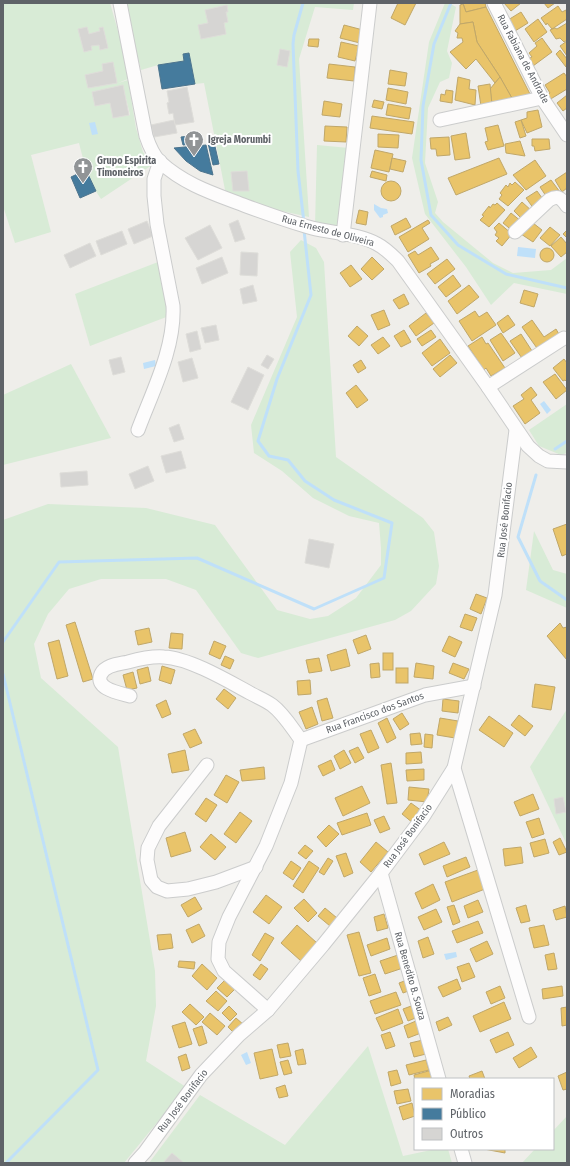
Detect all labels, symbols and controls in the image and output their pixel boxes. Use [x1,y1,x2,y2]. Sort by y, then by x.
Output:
street label: Rua Fabiana de Andrade [495,13,552,105]
church icon: Igreja Morumbi [183,129,205,157]
place label: Igreja Morumbi [208,134,271,146]
place label: Grupo Espirita Timoneiros [97,155,156,179]
church icon: Grupo Espirita Timoneiros [72,156,94,184]
street label: Rua Ernesto de Oliveira [280,213,376,249]
street label: Rua José Bonifacio [495,482,515,558]
street label: Rua Francisco dos Santos [325,690,425,736]
street label: Rua José Bonifacio [381,802,435,870]
street label: Rua Benedito B. Souza [392,930,428,1022]
street label: Rua José Bonifacio [155,1067,211,1135]
legend [414,1078,554,1150]
text: Moradias [450,1087,495,1101]
text: Público [450,1107,486,1121]
text: Outros [450,1127,483,1141]

